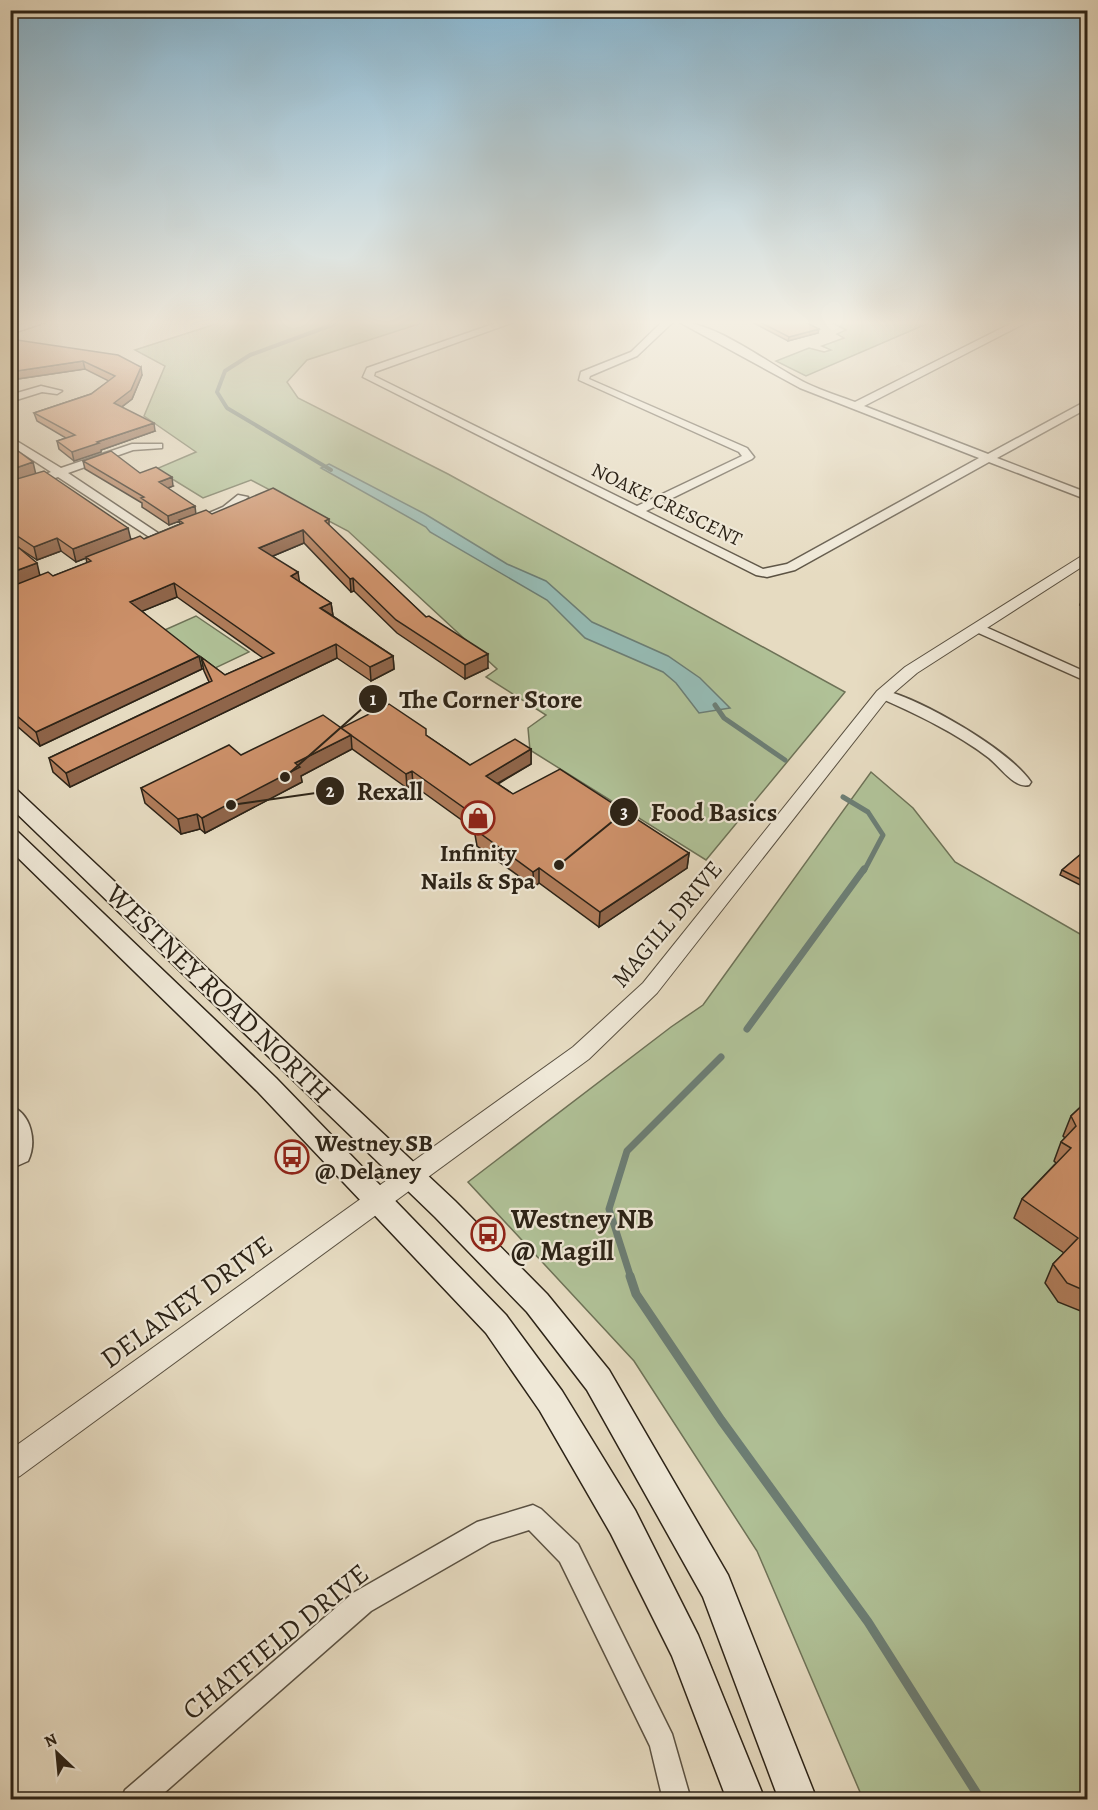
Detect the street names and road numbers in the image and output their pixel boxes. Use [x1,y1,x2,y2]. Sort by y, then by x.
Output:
street label: NOAKE CRESCENT [587,456,747,553]
street label: MAGILL DRIVE [604,854,730,994]
street label: WESTNEY ROAD NORTH [97,875,339,1111]
street label: DELANEY DRIVE [93,1226,280,1377]
street label: CHATFIELD DRIVE [174,1555,377,1729]

